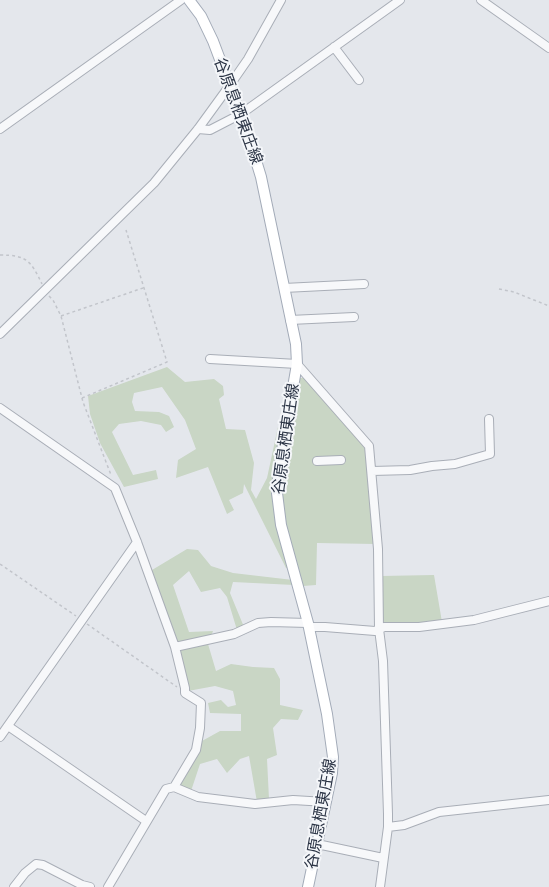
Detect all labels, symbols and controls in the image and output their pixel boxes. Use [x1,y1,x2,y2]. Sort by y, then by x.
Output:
street label: 谷原息栖東庄線 [210,55,266,167]
street label: 谷原息栖東庄線 [269,382,303,496]
street label: 谷原息栖東庄線 [302,757,340,871]

